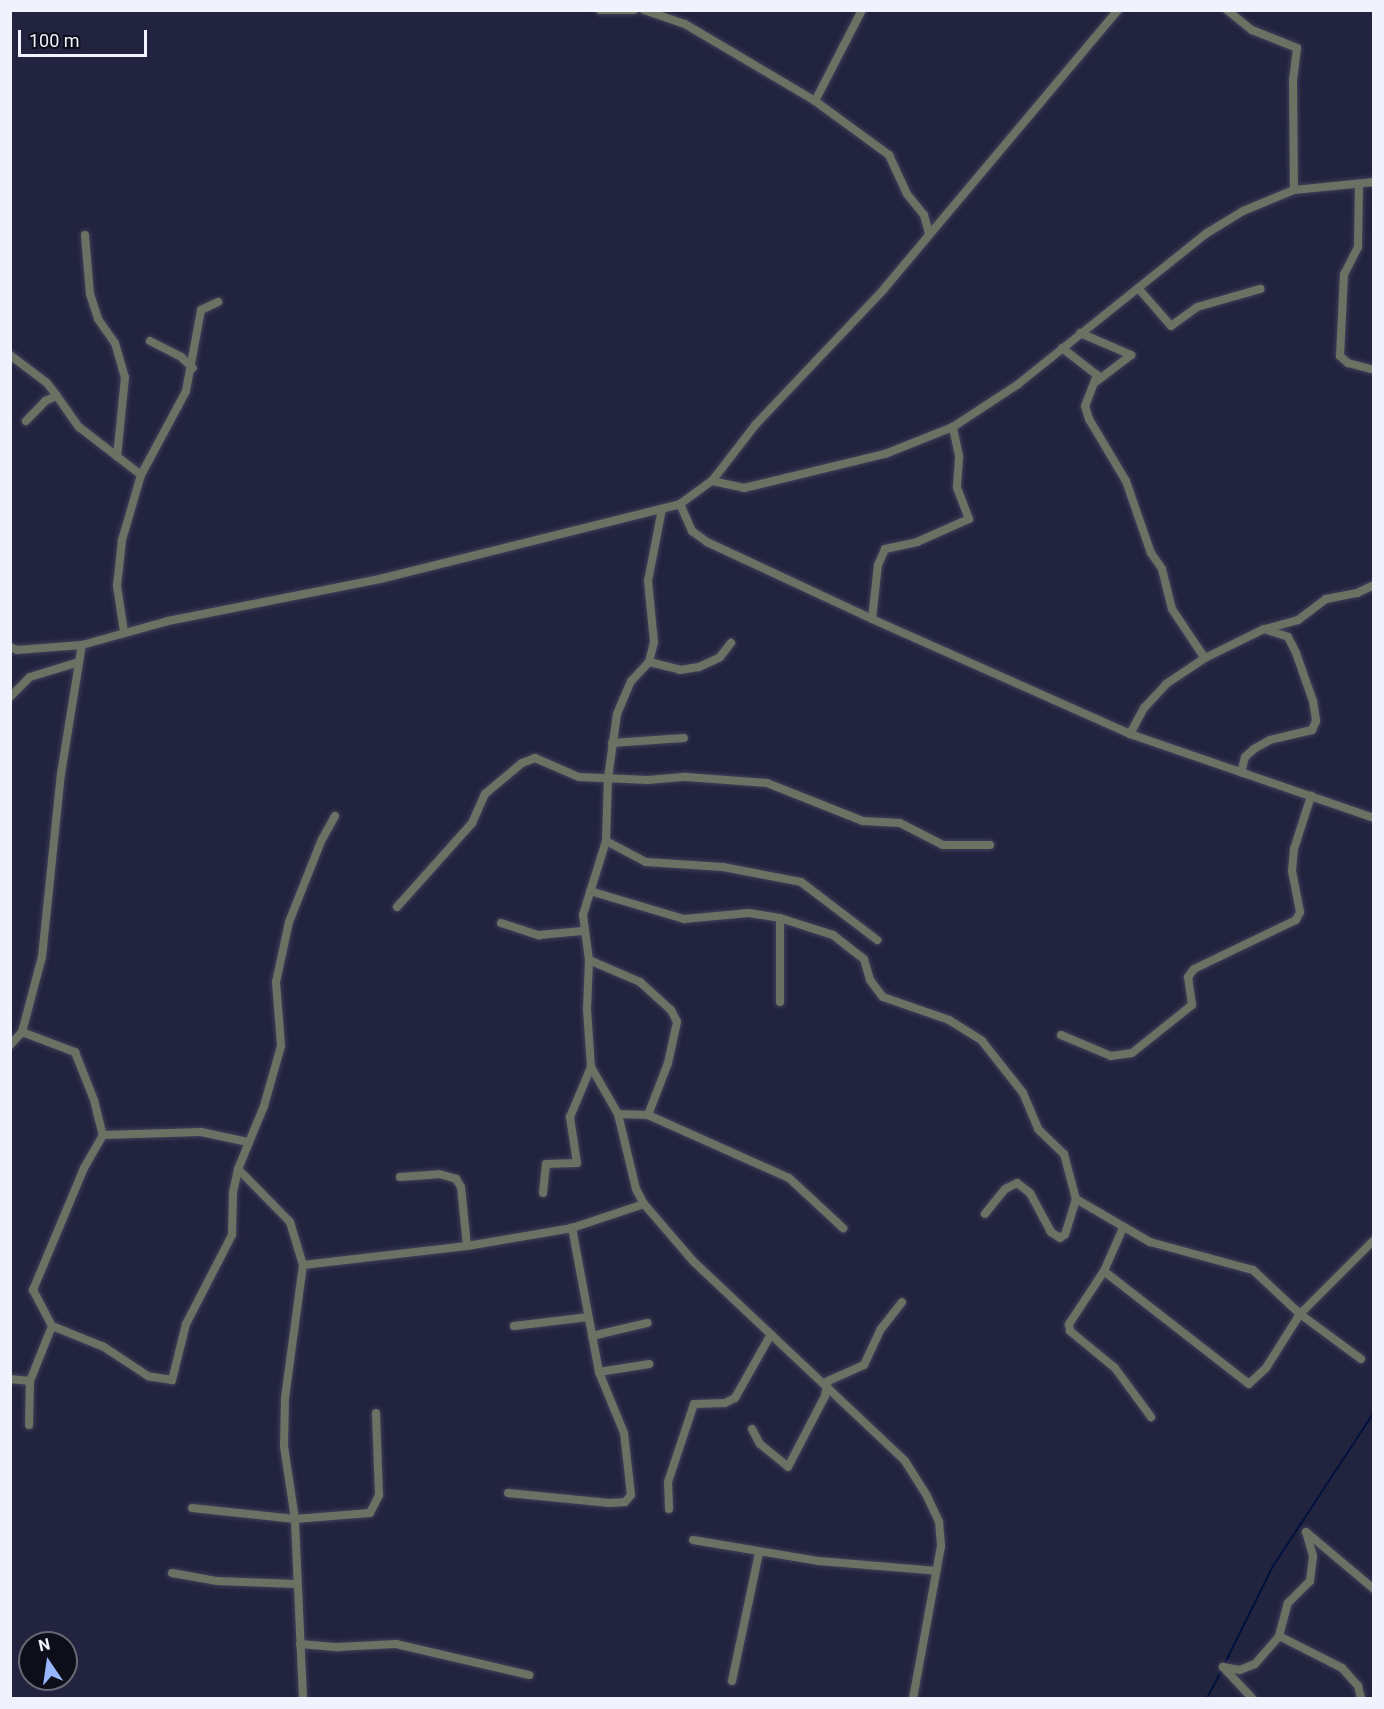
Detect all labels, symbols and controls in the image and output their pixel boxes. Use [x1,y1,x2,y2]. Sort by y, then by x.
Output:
scale bar [21,18,150,56]
text: 100 m [29,30,80,51]
north arrow [18,1631,78,1691]
text: N [37,1634,52,1655]

